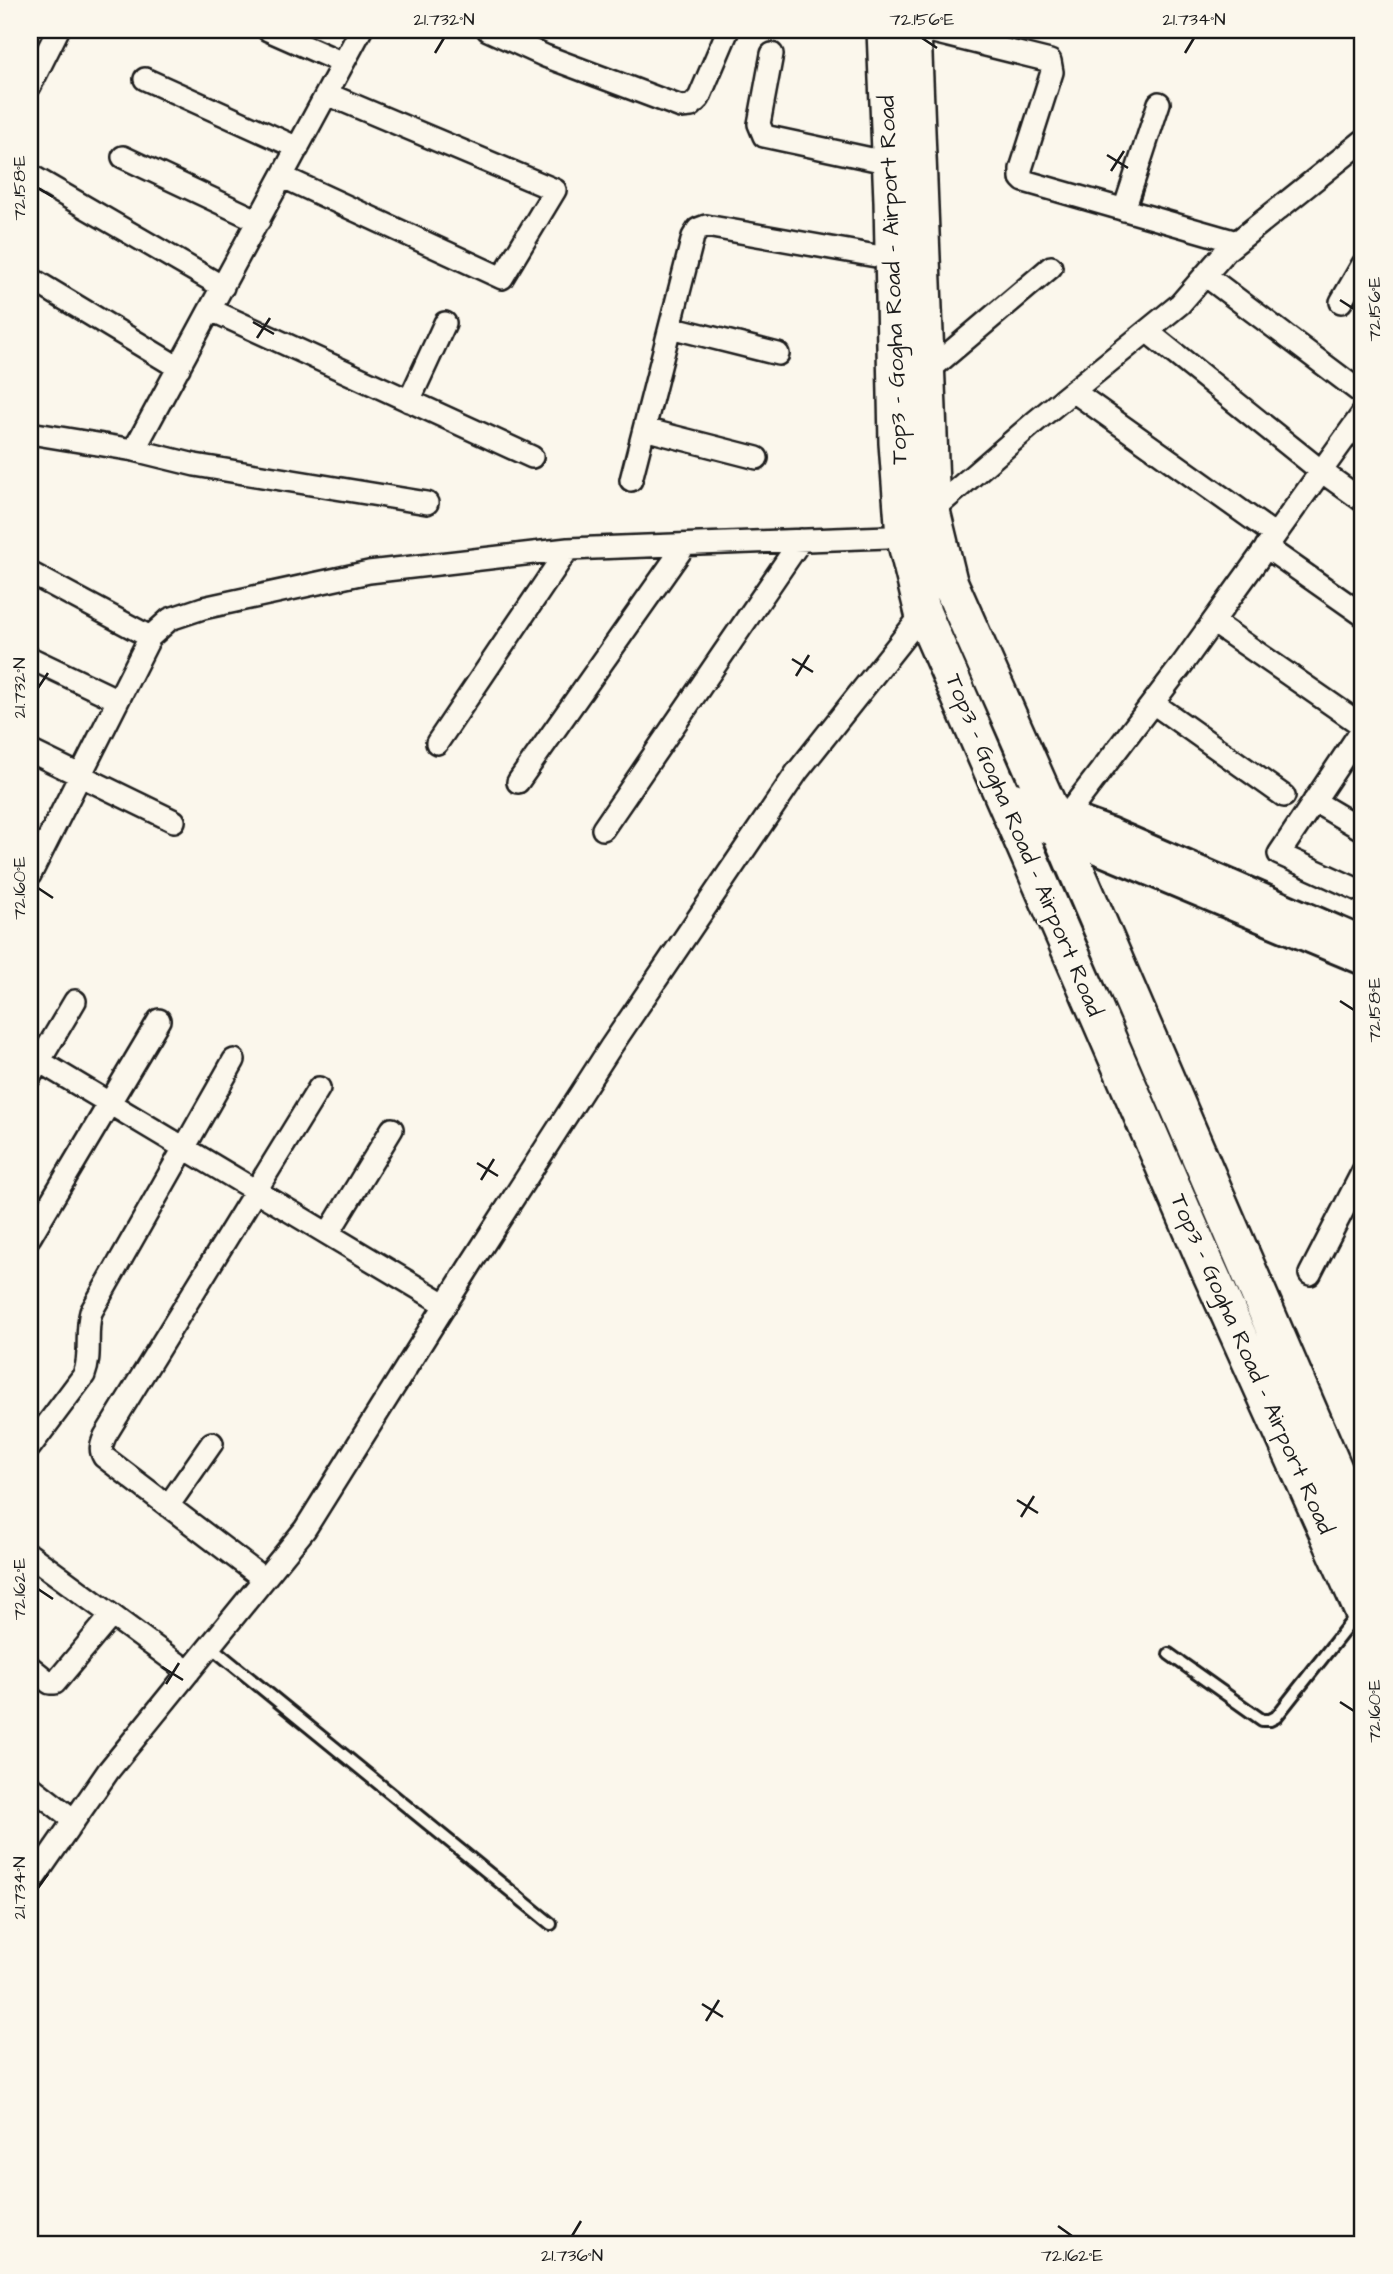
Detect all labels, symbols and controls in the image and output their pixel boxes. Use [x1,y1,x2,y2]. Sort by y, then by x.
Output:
text: 21.732°N [414,7,474,32]
text: 72.156°E [890,7,955,32]
text: 21.734°N [1163,7,1225,32]
street label: Top3 - Gogha Road - Airport Road [871,95,916,465]
text: 72.158°E [7,155,32,221]
text: 72.156°E [1362,276,1387,341]
text: 21.732°N [7,658,32,718]
street label: Top3 - Gogha Road - Airport Road [936,669,1111,1022]
text: 72.160°E [7,856,32,920]
text: 72.158°E [1362,977,1387,1043]
street label: Top3 - Gogha Road - Airport Road [1161,1189,1342,1540]
text: 72.162°E [7,1557,32,1620]
text: 72.160°E [1362,1679,1387,1743]
text: 21.734°N [7,1857,32,1919]
text: 21.736°N [541,2243,603,2268]
text: 72.162°E [1041,2243,1104,2268]

